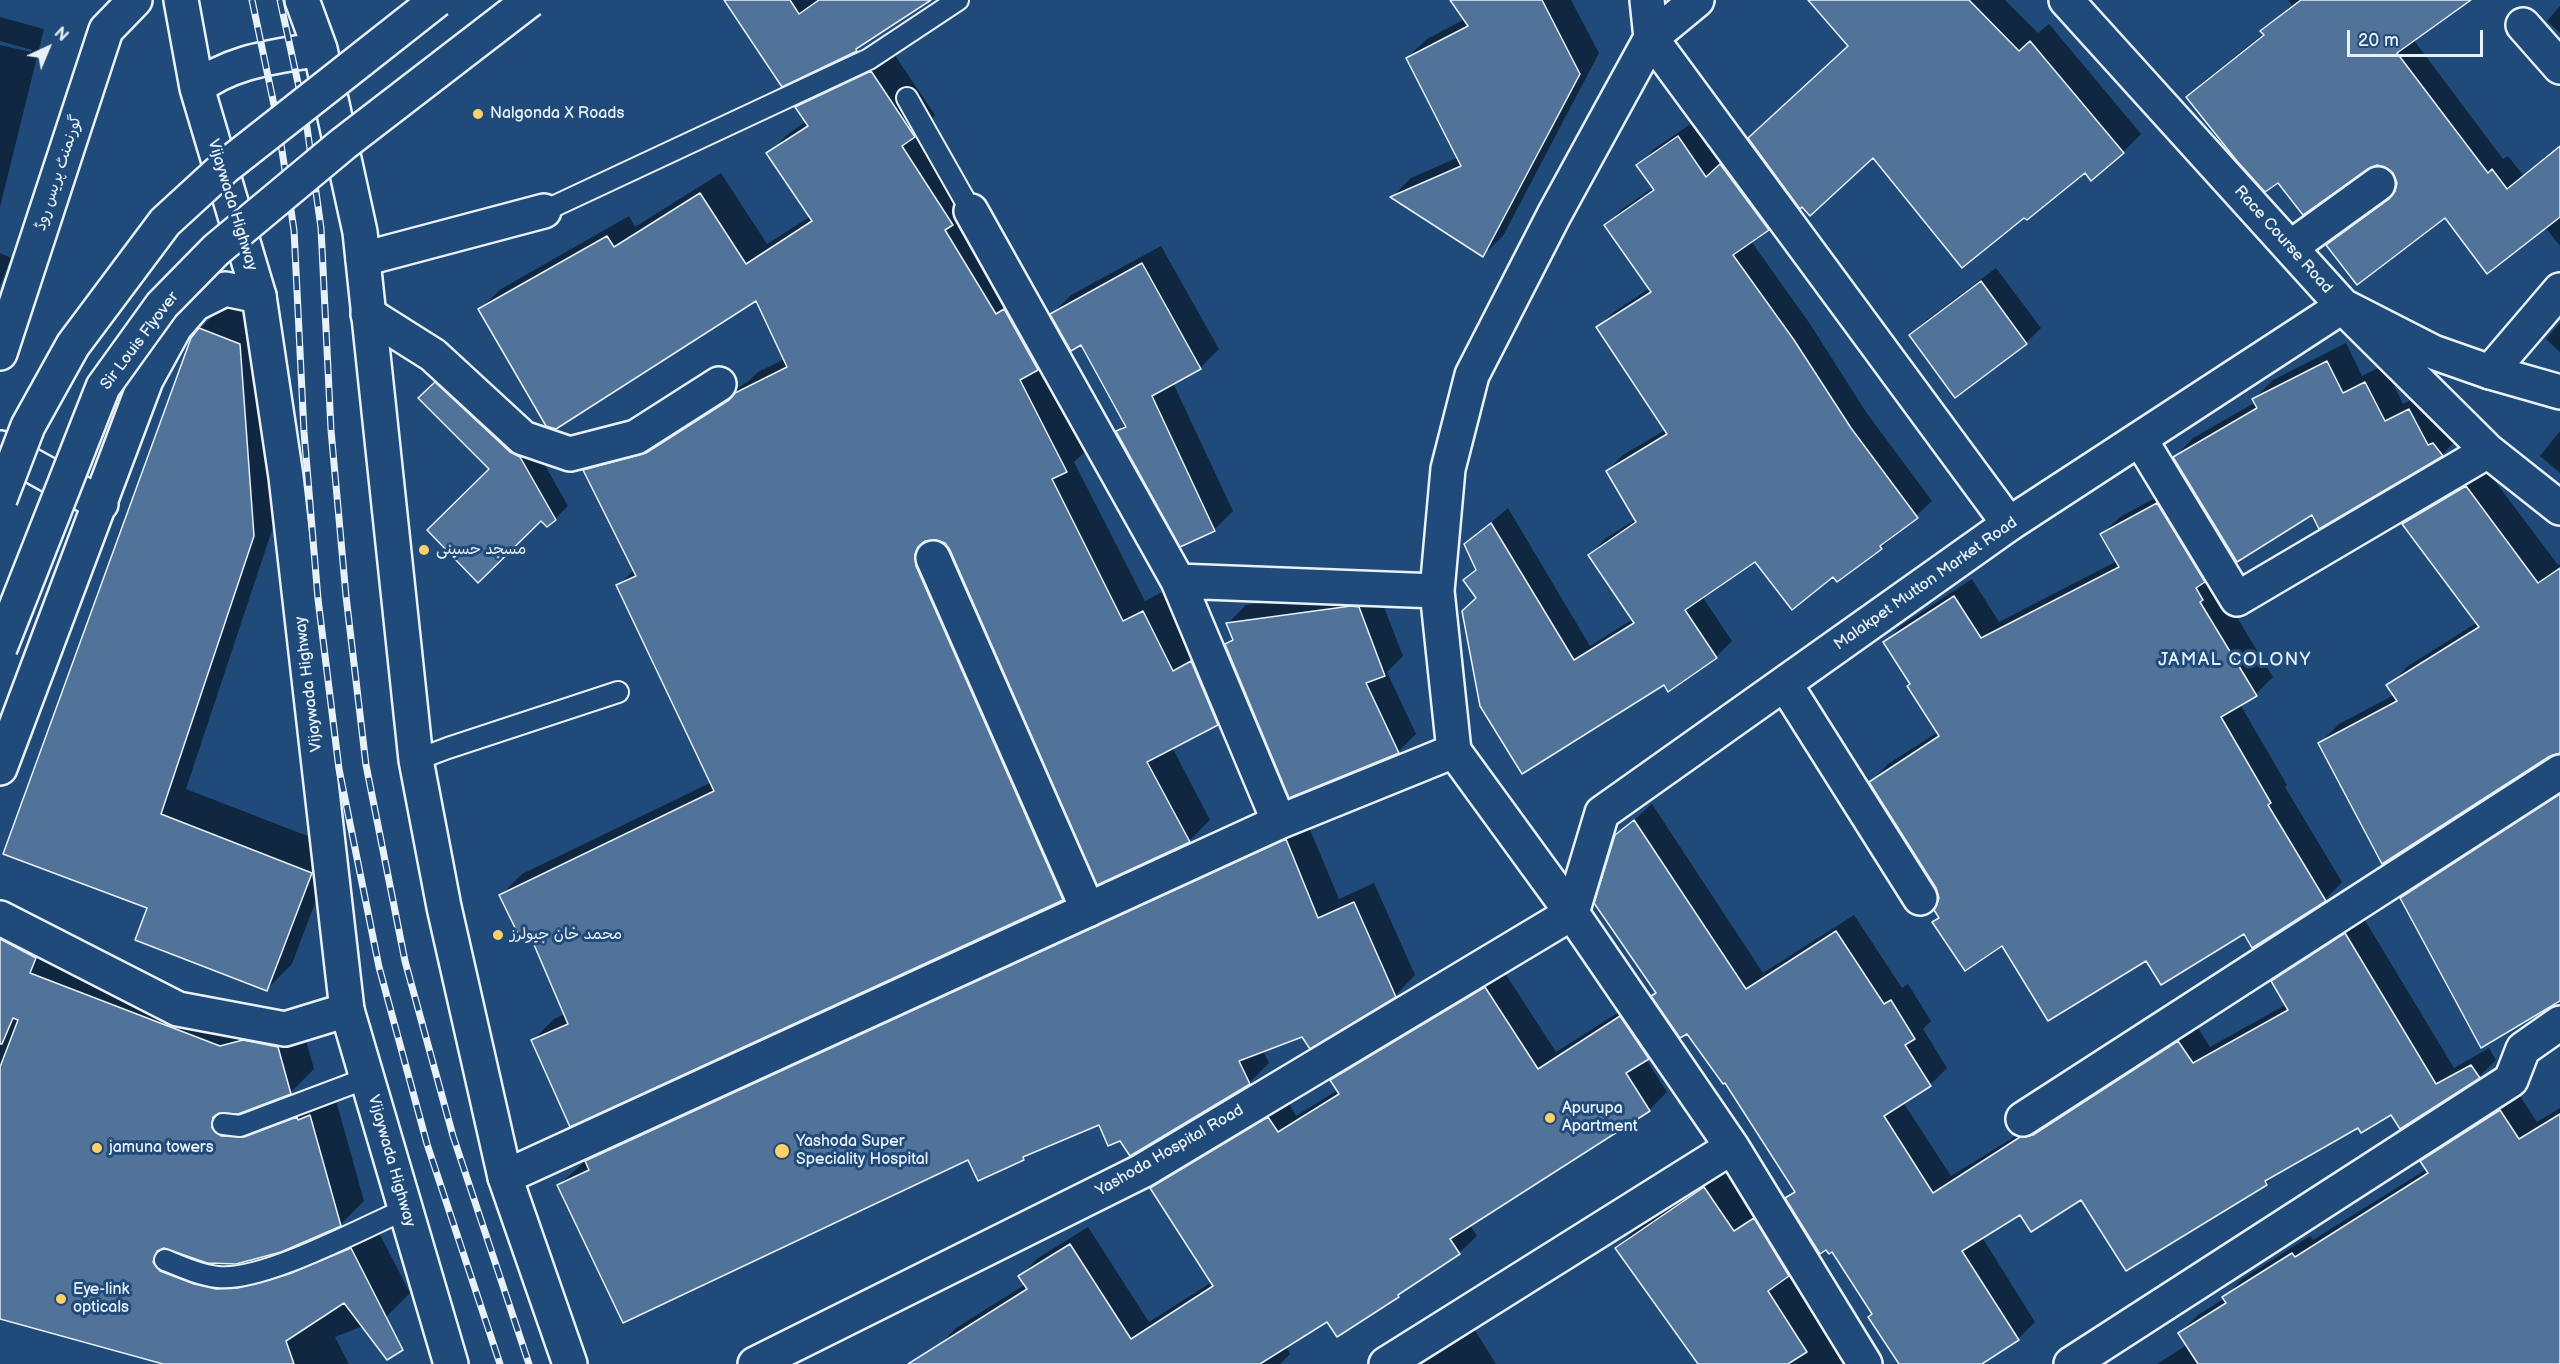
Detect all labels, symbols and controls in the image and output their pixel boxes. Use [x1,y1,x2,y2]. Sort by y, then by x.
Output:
north arrow [18,18,78,78]
scale bar [2350,18,2486,56]
text: N [50,24,72,46]
text: 20 m [2358,30,2399,51]
place label: Nalgonda X Roads [490,104,624,124]
marker: Nalgonda X Roads [471,107,485,121]
street label: گورنمنٹ پریس روڈ [31,113,87,233]
street label: Vijaywada Highway [203,137,261,273]
street label: Race Course Road [2230,182,2336,298]
street label: Sir Louis Flyover [97,288,183,394]
street label: Malakpet Mutton Market Road [1831,513,2021,655]
place label: مسجد حسینی [436,540,526,560]
marker: مسجد حسینی [417,543,431,557]
street label: Vijaywada Highway [291,615,327,753]
district label: JAMAL COLONY [2158,649,2312,671]
place label: محمد خان جیولرز [510,925,622,945]
marker: محمد خان جیولرز [491,928,505,942]
street label: Vijaywada Highway [363,1093,419,1229]
place label: Apurupa Apartment [1562,1099,1638,1137]
street label: Yashoda Hospital Road [1093,1101,1247,1201]
marker: Apurupa Apartment [1543,1111,1557,1125]
place label: Yashoda Super Speciality Hospital [796,1132,928,1170]
place label: jamuna towers [109,1138,214,1158]
marker: jamuna towers [90,1141,104,1155]
marker: Yashoda Super Speciality Hospital [773,1142,791,1160]
place label: Eye-link opticals [73,1280,129,1318]
marker: Eye-link opticals [54,1292,68,1306]

